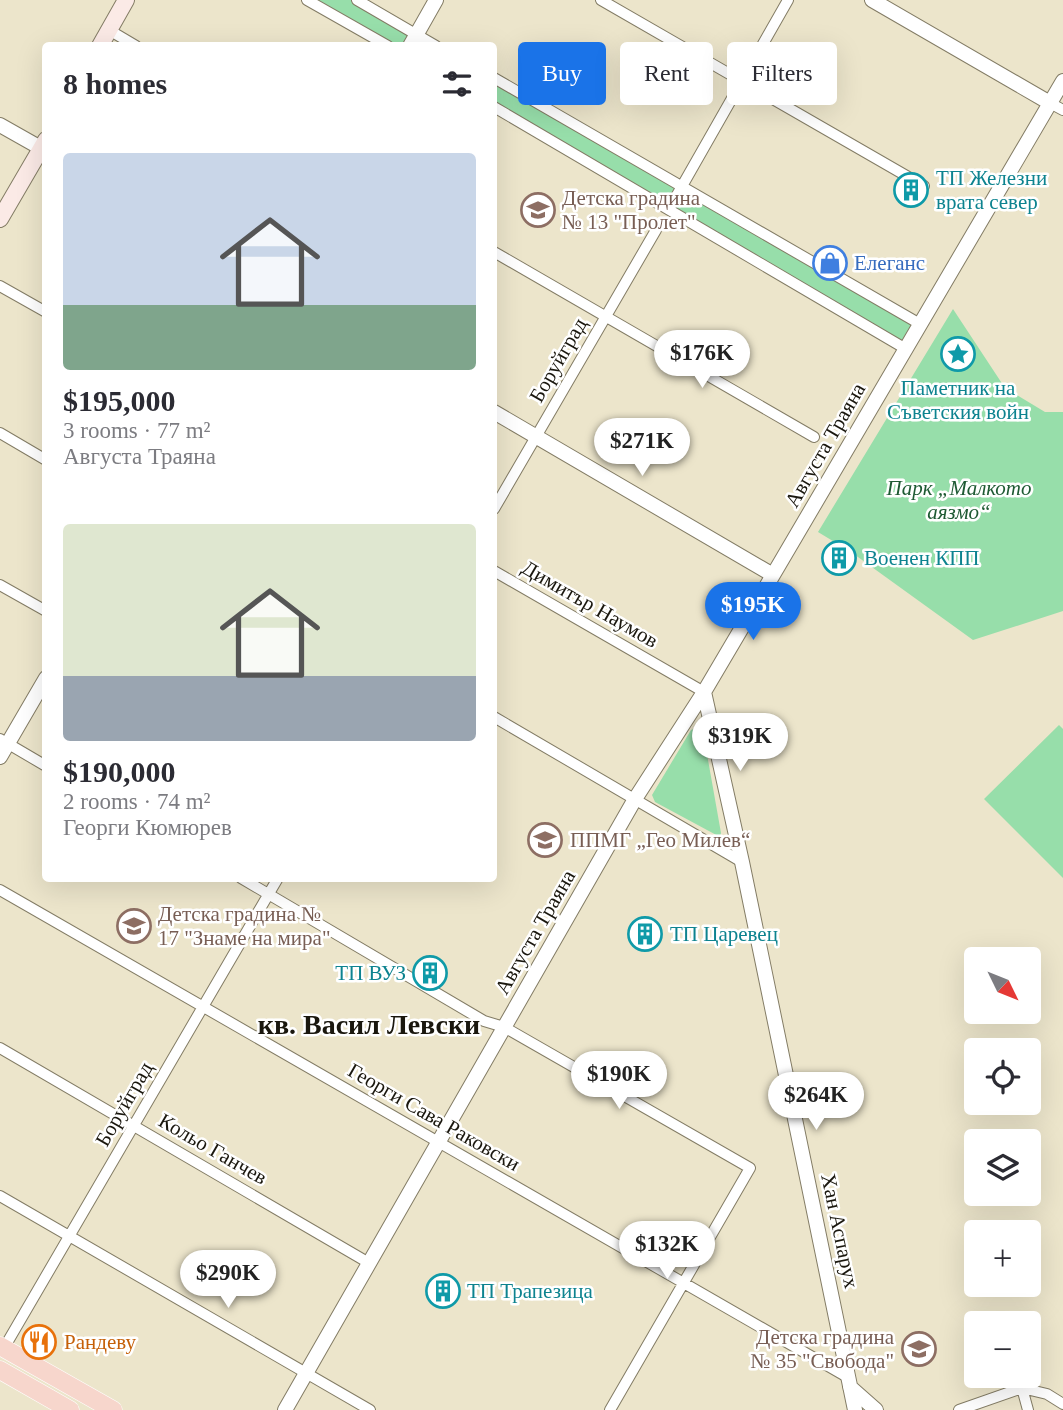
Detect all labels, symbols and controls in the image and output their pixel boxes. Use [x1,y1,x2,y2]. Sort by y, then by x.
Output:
chip: Buy [518,42,606,105]
chip: Rent [620,42,713,105]
chip: Filters [727,42,837,105]
icon: filters [438,65,476,103]
text: 8 homes [63,67,167,100]
place label: ТП Железни врата север [936,166,1047,214]
building icon: ТП Железни врата север [892,171,930,209]
place label: Детска градина № 13 "Пролет" [562,186,701,234]
school or university icon: Детска градина № 13 "Пролет" [519,191,557,229]
icon: home [207,199,333,325]
shop icon: Елеганс [811,244,849,282]
place label: Елеганс [854,251,925,275]
street label: Боруйград [524,313,592,407]
pin: $176K [653,330,751,390]
place icon: Паметник на Съветския войн [939,335,977,373]
text: $176K [670,340,734,365]
place label: Паметник на Съветския войн [887,376,1029,424]
street label: Августа Траяна [780,378,871,511]
text: $195,000 [63,384,176,417]
text: 3 rooms · 77 m² [63,418,210,443]
pin: $271K [593,419,691,478]
text: $271K [610,428,674,453]
text: Августа Траяна [63,444,216,469]
park label: Парк „Малкото аязмо“ [886,476,1031,524]
building icon: Военен КПП [820,539,858,577]
place label: Военен КПП [864,546,979,570]
street label: Димитър Наумов [518,555,662,653]
icon: home [207,570,333,696]
pin: $195K [704,582,802,642]
text: $195K [721,592,785,617]
pin: $319K [691,714,789,773]
text: $319K [708,723,772,748]
text: $190,000 [63,755,176,788]
text: 2 rooms · 74 m² [63,789,210,814]
text: Георги Кюмюрев [63,815,232,840]
school or university icon: ППМГ „Гео Милев“ [526,821,564,859]
place label: ППМГ „Гео Милев“ [570,828,750,852]
street label: Августа Траяна [490,865,581,998]
place label: Детска градина № 17 "Знаме на мира" [158,902,331,950]
school or university icon: Детска градина № 17 "Знаме на мира" [115,907,153,945]
building icon: ТП Царевец [626,915,664,953]
place label: ТП Царевец [670,922,778,946]
north arrow [964,947,1041,1024]
map controls [964,947,1041,1388]
building icon: ТП ВУЗ [411,954,449,992]
place label: ТП ВУЗ [335,961,406,985]
district label: кв. Васил Левски [258,1009,480,1040]
button: locate [964,1038,1041,1115]
pin: $190K [570,1052,668,1111]
street label: Боруйград [90,1057,158,1151]
street label: Георги Сава Раковски [344,1058,524,1176]
text: $190K [587,1061,651,1086]
pin: $264K [767,1072,865,1132]
text: $264K [784,1082,848,1107]
street label: Кольо Ганчев [155,1108,271,1190]
button: layers [964,1129,1041,1206]
street label: Хан Аспарух [816,1171,864,1291]
button: + [964,1220,1041,1297]
pin: $132K [618,1222,716,1281]
text: $132K [635,1231,699,1256]
pin: $290K [179,1250,277,1310]
text: $290K [196,1260,260,1285]
building icon: ТП Трапезица [424,1272,462,1310]
place label: ТП Трапезица [467,1279,593,1303]
button: − [964,1311,1041,1388]
restaurant icon: Рандеву [20,1323,58,1361]
place label: Детска градина № 35 "Свобода" [750,1325,895,1373]
place label: Рандеву [64,1330,136,1354]
school or university icon: Детска градина № 35 "Свобода" [900,1330,938,1368]

